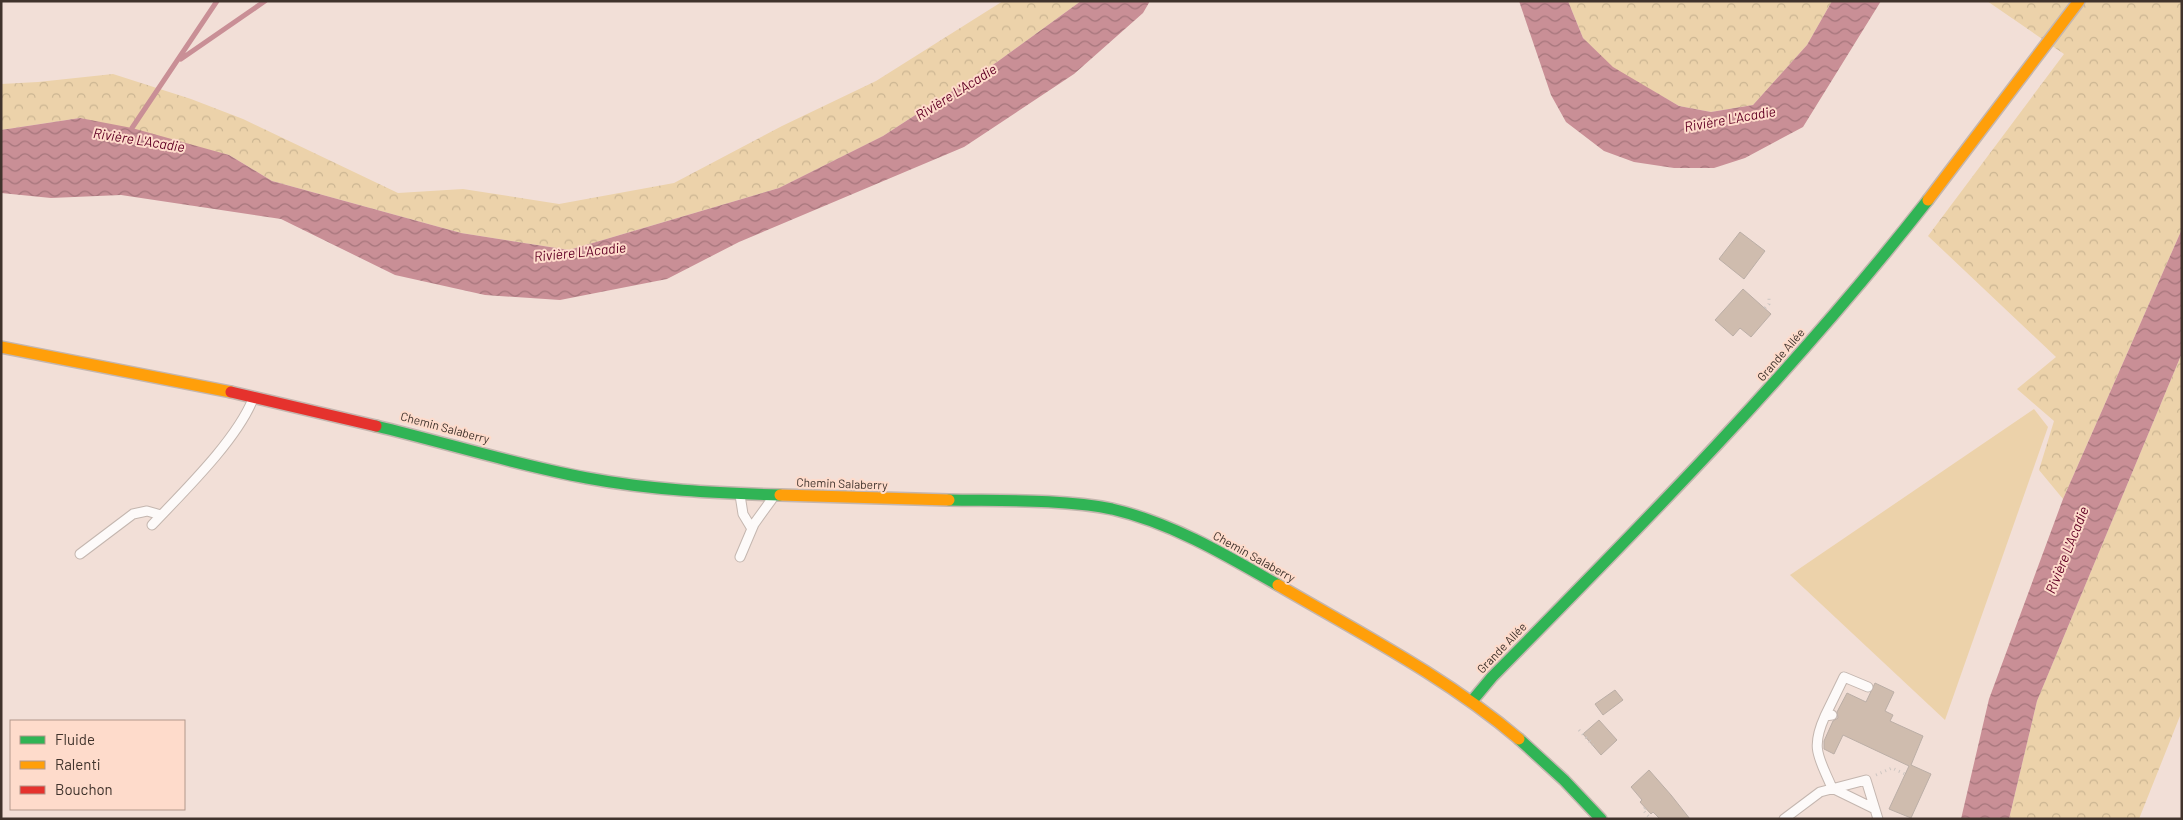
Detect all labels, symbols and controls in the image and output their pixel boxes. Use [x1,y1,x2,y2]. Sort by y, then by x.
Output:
water label: Rivière L'Acadie [912,60,999,123]
water label: Rivière L'Acadie [1683,102,1777,135]
water label: Rivière L'Acadie [92,124,186,155]
water label: Rivière L'Acadie [533,238,627,265]
street label: Grande Allée [1754,325,1807,384]
street label: Chemin Salaberry [399,408,492,446]
street label: Chemin Salaberry [796,474,888,492]
water label: Rivière L'Acadie [2041,504,2092,596]
street label: Chemin Salaberry [1211,528,1298,585]
street label: Grande Allée [1474,619,1529,676]
legend [10,720,185,810]
text: Fluide [55,730,95,748]
text: Ralenti [55,755,101,773]
text: Bouchon [55,780,113,798]

